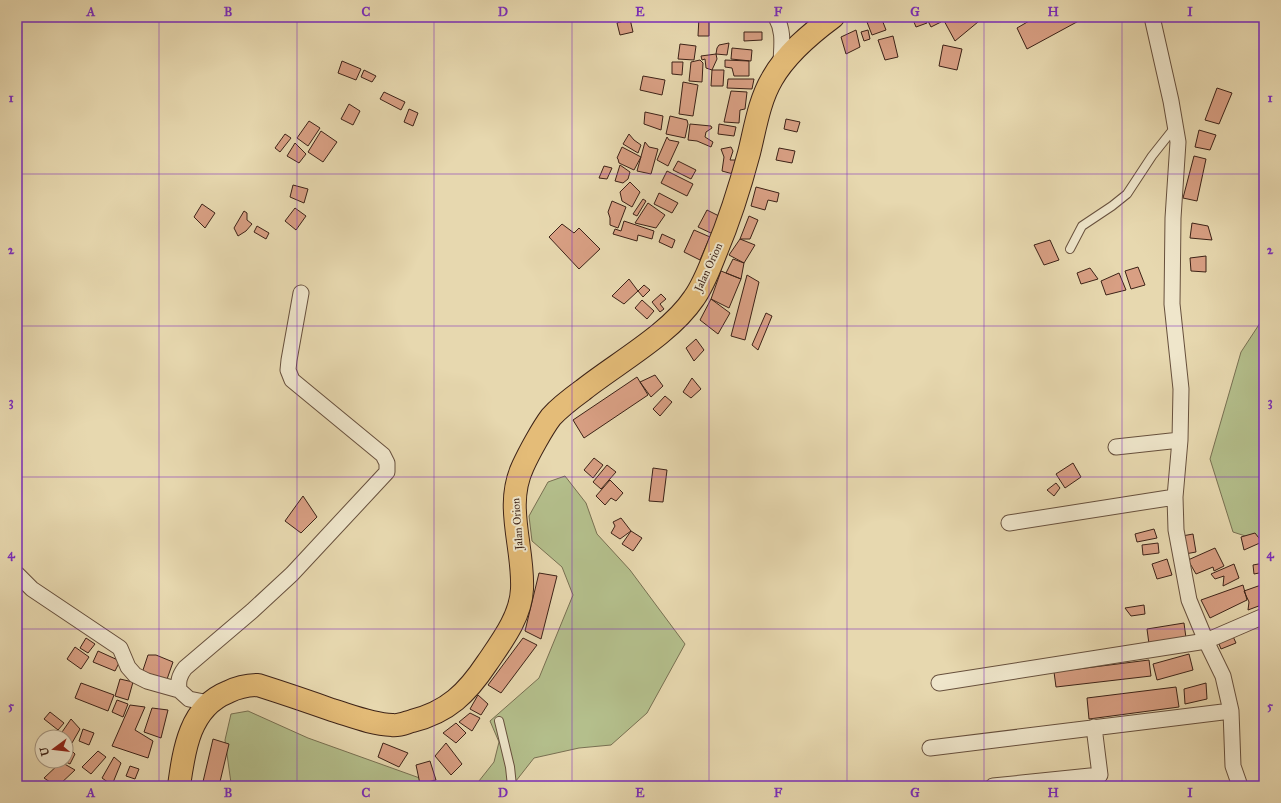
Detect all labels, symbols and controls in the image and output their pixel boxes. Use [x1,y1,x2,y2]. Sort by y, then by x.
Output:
text: A [86,4,96,20]
text: B [224,4,233,20]
text: C [362,4,371,20]
text: D [498,4,508,20]
text: E [635,4,645,20]
text: F [774,4,783,20]
text: G [910,4,920,20]
text: H [1047,4,1059,20]
text: I [1187,4,1193,20]
text: 1 [8,90,14,106]
text: 1 [1267,90,1273,106]
street label: Jalan Orion [691,241,726,295]
text: 2 [8,242,15,258]
text: 2 [1267,242,1274,258]
text: 3 [8,394,14,410]
text: 3 [1267,394,1273,410]
street label: Jalan Orion [509,498,527,551]
text: 4 [7,546,15,562]
text: 4 [1266,546,1274,562]
text: 5 [8,698,15,714]
text: 5 [1267,698,1274,714]
north arrow [34,729,74,769]
text: U [37,745,52,757]
text: A [86,785,96,801]
text: B [224,785,233,801]
text: C [362,785,371,801]
text: D [498,785,508,801]
text: E [635,785,645,801]
text: F [774,785,783,801]
text: G [910,785,920,801]
text: H [1047,785,1059,801]
text: I [1187,785,1193,801]

